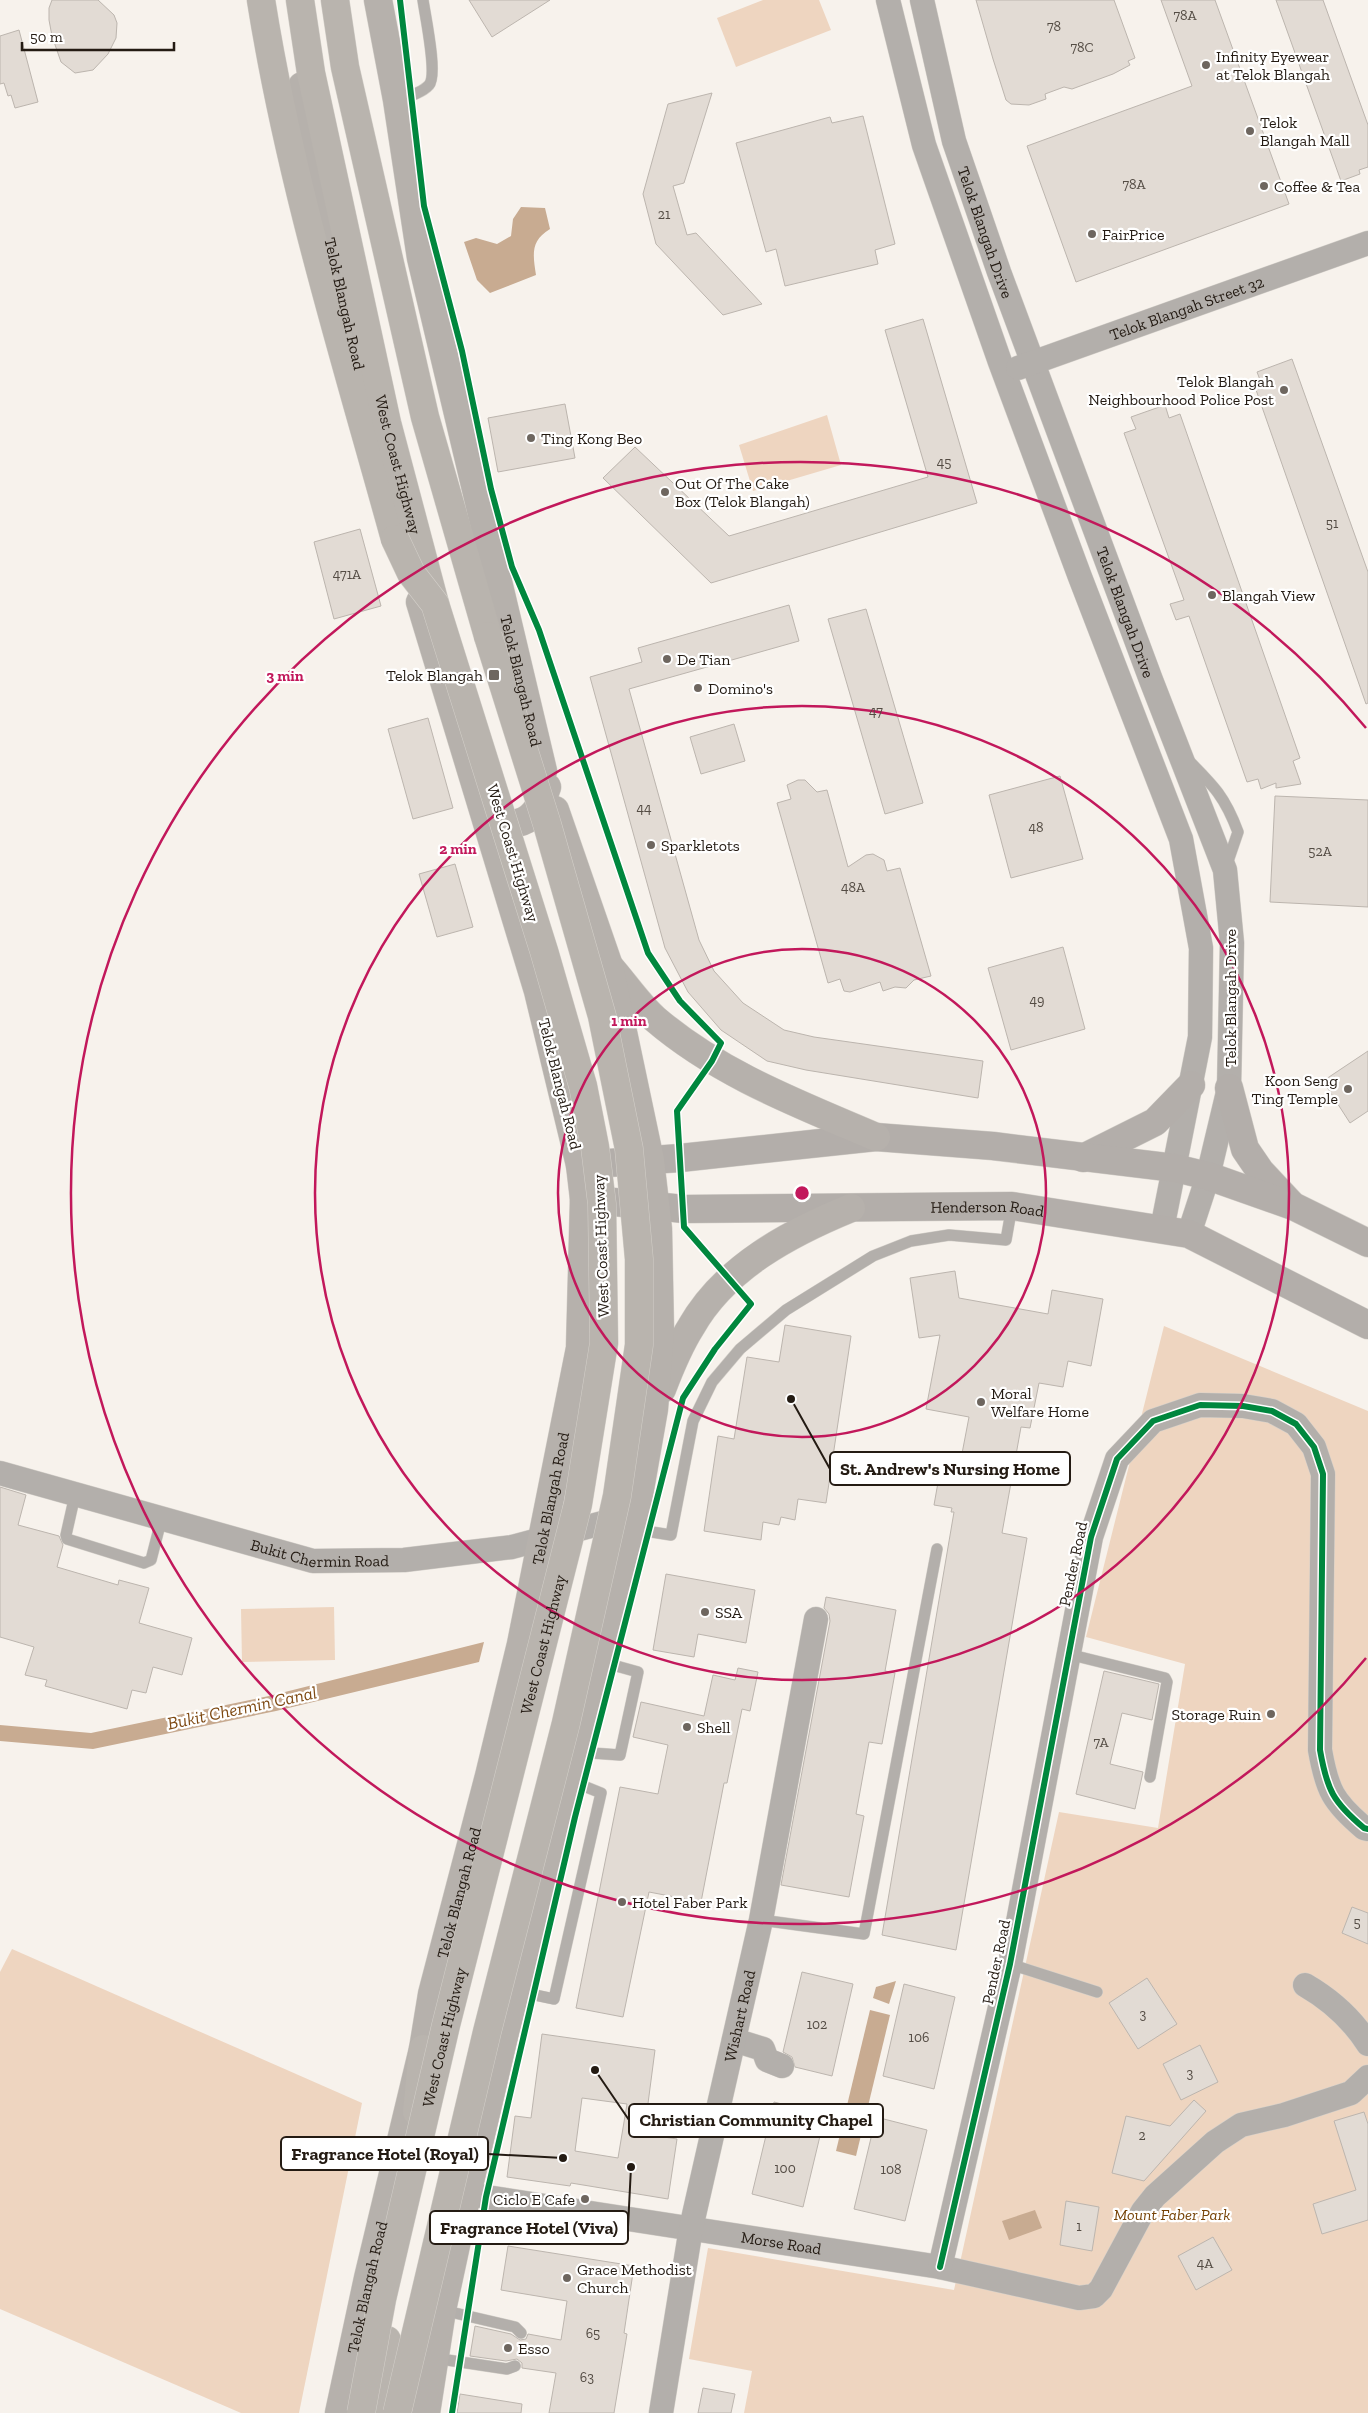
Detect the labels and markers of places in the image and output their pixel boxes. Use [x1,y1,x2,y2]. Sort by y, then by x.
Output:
place label: Infinity Eyewear at Telok Blangah [1216,47,1330,84]
marker: Infinity Eyewear at Telok Blangah [1200,59,1212,71]
place label: Telok Blangah Mall [1260,113,1350,150]
marker: Telok Blangah Mall [1244,125,1256,137]
place label: Coffee & Tea [1274,177,1360,196]
marker: Coffee & Tea [1258,180,1270,192]
place label: FairPrice [1102,225,1164,244]
marker: FairPrice [1086,228,1098,240]
place label: Telok Blangah Neighbourhood Police Post [1088,372,1274,409]
marker: Telok Blangah Neighbourhood Police Post [1278,384,1290,396]
place label: Ting Kong Beo [541,429,642,448]
marker: Ting Kong Beo [525,432,537,444]
place label: Out Of The Cake Box (Telok Blangah) [675,474,810,511]
marker: Out Of The Cake Box (Telok Blangah) [659,486,671,498]
place label: Blangah View [1222,586,1316,605]
marker: Blangah View [1206,589,1218,601]
place label: De Tian [677,650,731,669]
marker: De Tian [661,653,673,665]
place label: Telok Blangah [386,666,483,685]
marker: Telok Blangah [487,668,501,682]
place label: Domino's [708,679,773,698]
marker: Domino's [692,682,704,694]
place label: Sparkletots [661,836,740,855]
marker: Sparkletots [645,839,657,851]
place label: Koon Seng Ting Temple [1252,1071,1338,1108]
marker: Koon Seng Ting Temple [1342,1083,1354,1095]
centre of rings [793,1184,811,1202]
place label: Moral Welfare Home [991,1384,1089,1421]
marker: Moral Welfare Home [975,1396,987,1408]
callout: St. Andrew's Nursing Home [830,1452,1070,1485]
place label: SSA [715,1603,743,1622]
marker: SSA [699,1606,711,1618]
place label: Storage Ruin [1171,1705,1262,1724]
marker: Storage Ruin [1265,1708,1277,1720]
place label: Shell [697,1718,731,1737]
marker: Shell [681,1721,693,1733]
place label: Hotel Faber Park [632,1893,748,1912]
marker: Hotel Faber Park [616,1896,628,1908]
callout: Christian Community Chapel [629,2104,883,2137]
callout: Fragrance Hotel (Royal) [281,2137,488,2170]
place label: Ciclo E Cafe [493,2190,575,2209]
marker: Ciclo E Cafe [579,2193,591,2205]
callout: Fragrance Hotel (Viva) [430,2211,628,2244]
place label: Grace Methodist Church [577,2260,692,2297]
marker: Grace Methodist Church [561,2272,573,2284]
place label: Esso [518,2339,550,2358]
marker: Esso [502,2342,514,2354]

